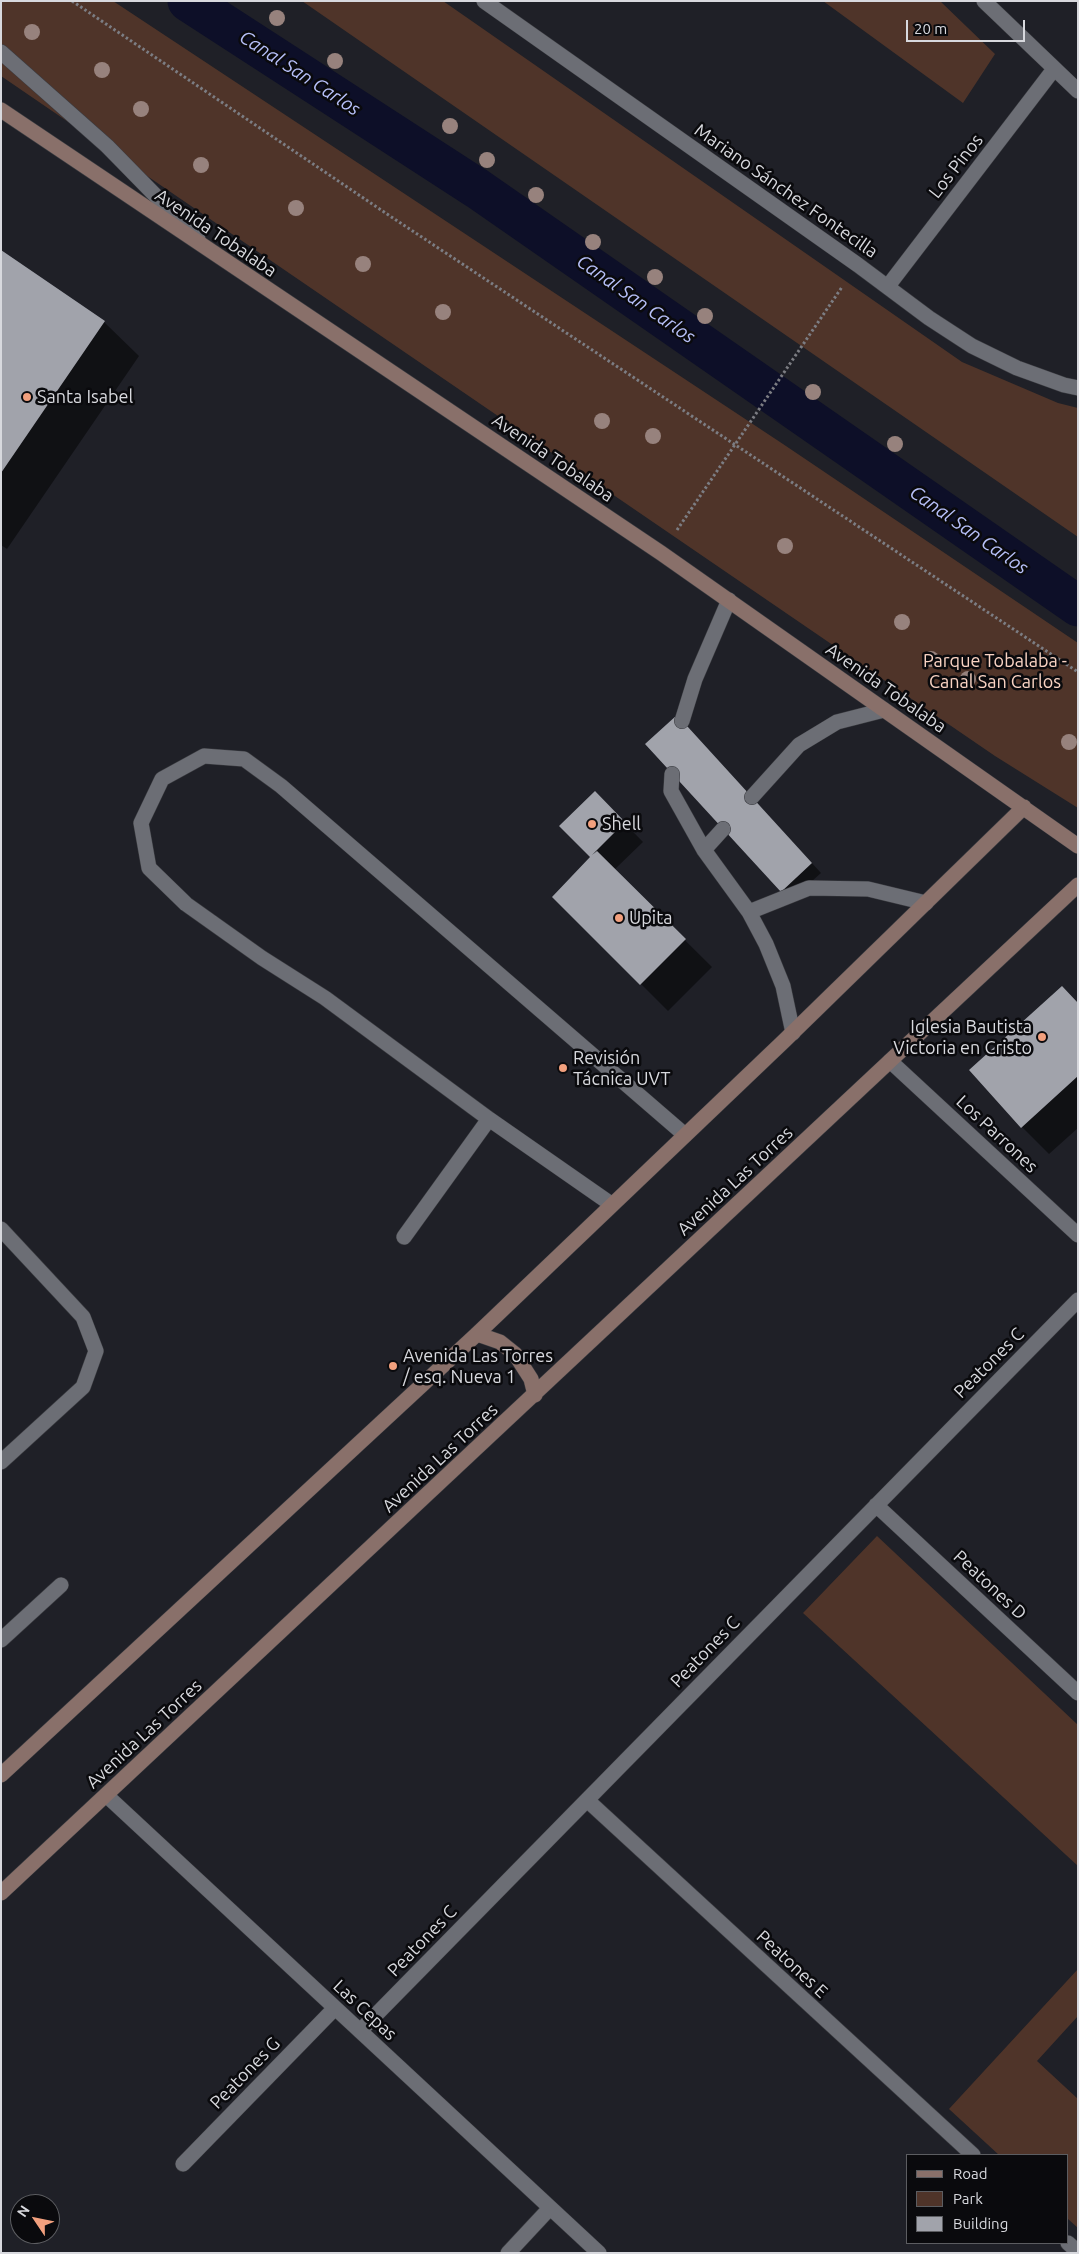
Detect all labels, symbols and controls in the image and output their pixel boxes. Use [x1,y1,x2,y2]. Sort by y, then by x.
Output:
scale bar [909,10,1028,42]
text: 20 m [914,20,947,37]
water label: Canal San Carlos [235,25,365,121]
street label: Mariano Sánchez Fontecilla [690,119,882,263]
street label: Los Pinos [924,130,988,202]
street label: Avenida Tobalaba [151,184,281,282]
water label: Canal San Carlos [572,250,700,348]
place label: Santa Isabel [37,386,133,408]
marker: Santa Isabel [21,391,33,403]
street label: Avenida Tobalaba [488,409,618,507]
water label: Canal San Carlos [905,481,1033,579]
street label: Avenida Tobalaba [822,638,950,738]
park label: Parque Tobalaba - Canal San Carlos [923,650,1067,692]
place label: Shell [602,813,641,835]
marker: Shell [586,818,598,830]
place label: Upita [629,907,672,929]
marker: Upita [613,912,625,924]
place label: Iglesia Bautista Victoria en Cristo [893,1016,1032,1058]
marker: Iglesia Bautista Victoria en Cristo [1036,1031,1048,1043]
place label: Revisión Tácnica UVT [573,1047,671,1090]
marker: Revisión Tácnica UVT [557,1062,569,1074]
street label: Los Parrones [952,1091,1042,1177]
street label: Avenida Las Torres [673,1122,797,1240]
street label: Peatones C [949,1323,1029,1403]
place label: Avenida Las Torres / esq. Nueva 1 [403,1345,553,1388]
marker: Avenida Las Torres / esq. Nueva 1 [387,1360,399,1372]
street label: Avenida Las Torres [378,1399,502,1517]
street label: Peatones D [949,1546,1031,1624]
street label: Peatones C [666,1612,744,1692]
street label: Avenida Las Torres [82,1675,206,1793]
street label: Peatones C [383,1901,461,1981]
street label: Peatones E [752,1926,832,2002]
street label: Las Cepas [329,1975,401,2045]
street label: Peatones G [206,2033,284,2113]
legend [906,2154,1069,2244]
text: Road [953,2165,988,2182]
text: Park [953,2190,983,2207]
north arrow [10,2194,60,2244]
text: N [14,2202,33,2220]
text: Building [953,2215,1008,2232]

